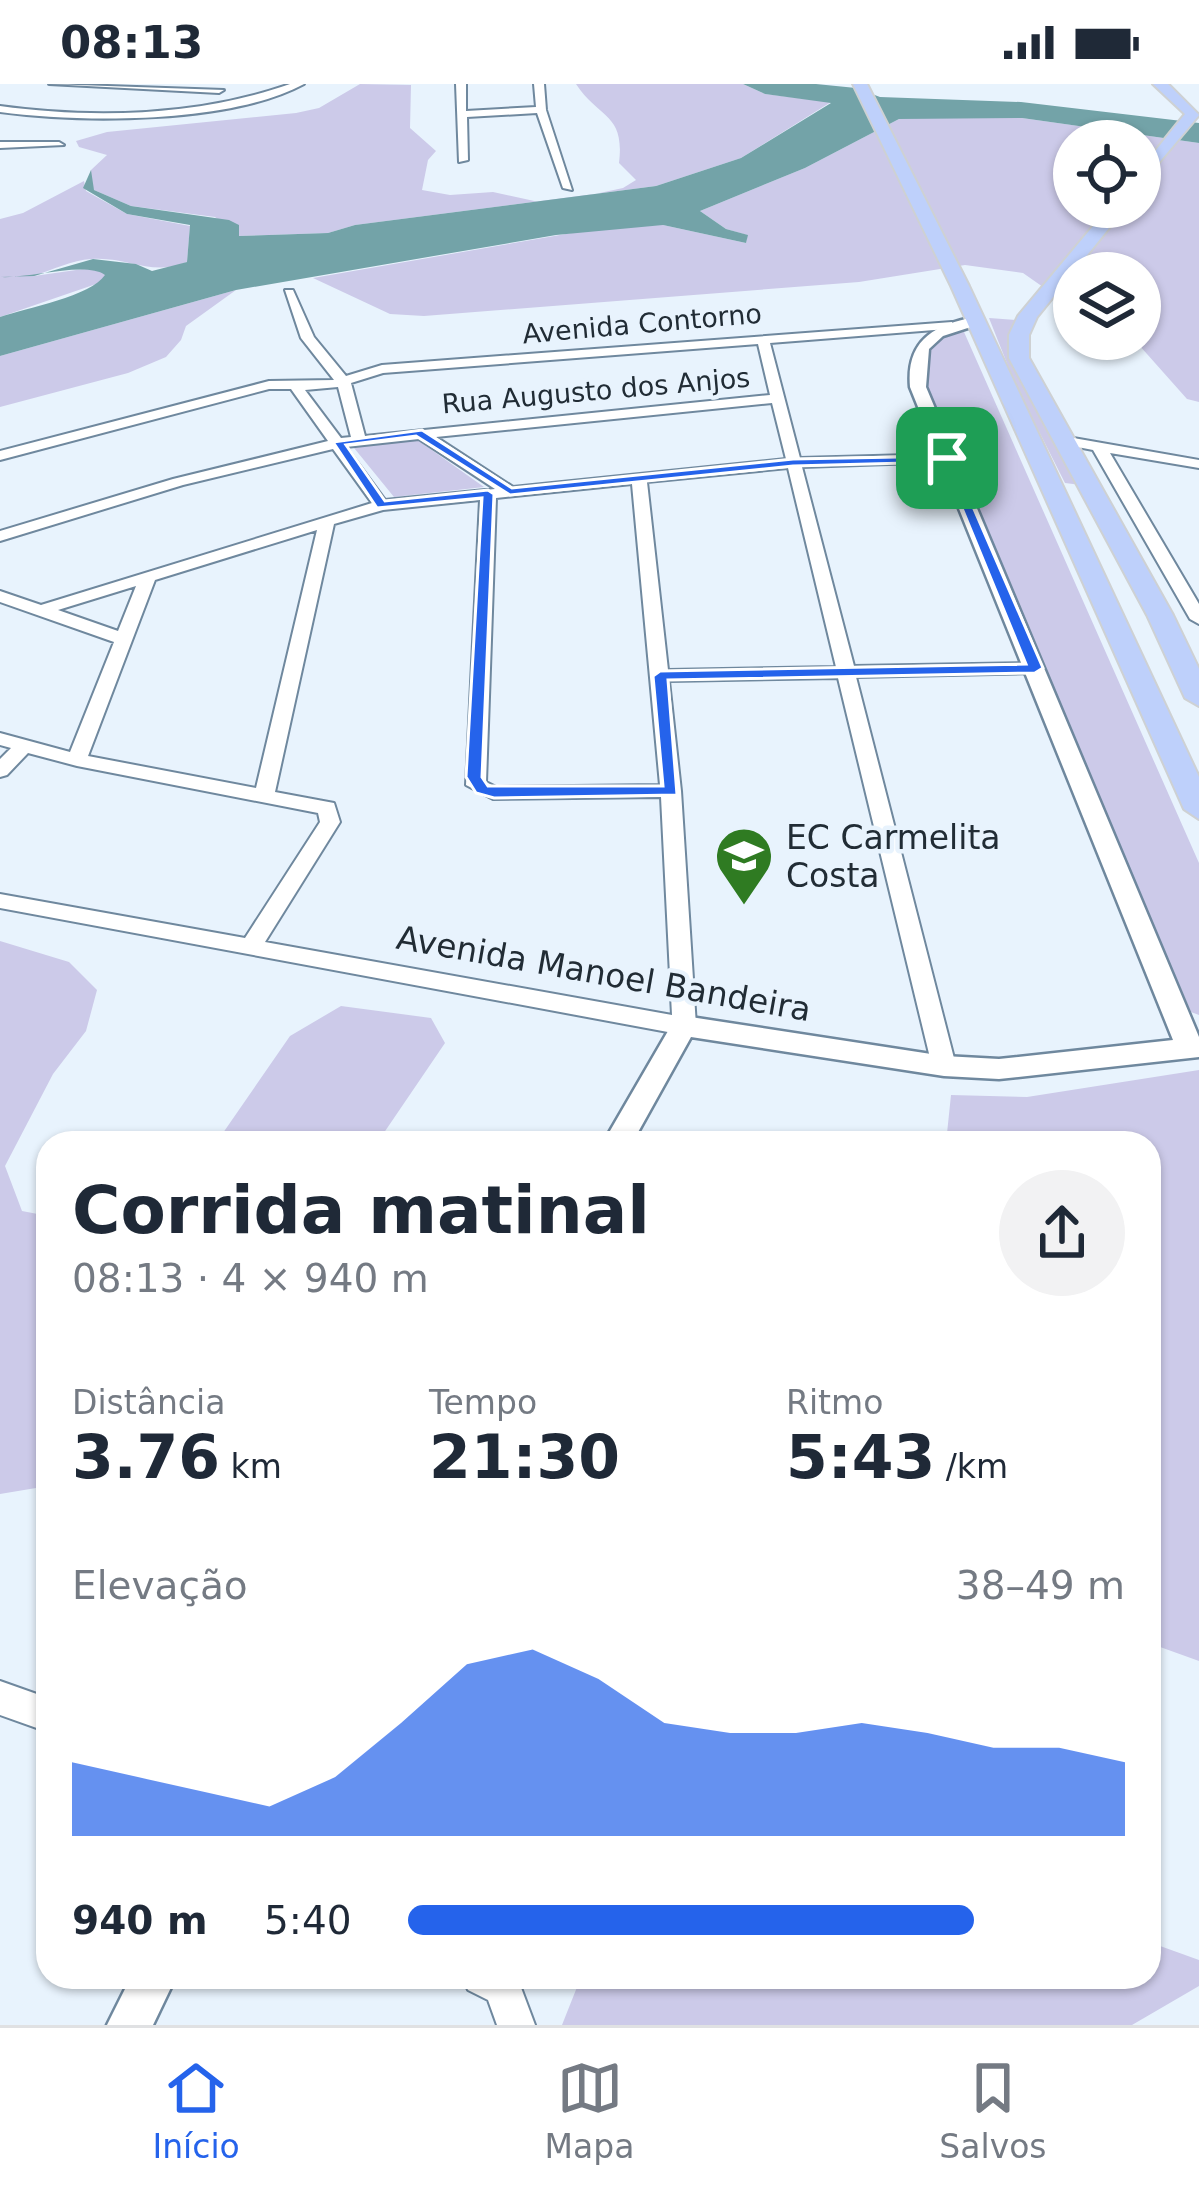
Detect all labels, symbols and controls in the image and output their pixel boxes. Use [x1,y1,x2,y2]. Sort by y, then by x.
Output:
text: 08:13 [60,16,203,69]
map controls [1053,120,1161,360]
button: locate [1053,120,1161,228]
button: layers [1053,252,1161,360]
street label: Avenida Contorno [521,298,763,349]
street label: Rua Augusto dos Anjos [441,362,751,419]
pin [896,407,998,509]
icon: arrive [914,425,980,491]
place label: EC Carmelita Costa [786,818,1001,895]
school or university icon: EC Carmelita Costa [713,825,775,907]
street label: Avenida Manoel Bandeira [394,918,814,1029]
button: share [999,1170,1125,1296]
text: Corrida matinal [72,1172,650,1249]
text: 08:13 · 4 × 940 m [72,1256,429,1301]
text: Distância [72,1383,225,1422]
text: Tempo [429,1383,537,1422]
text: Ritmo [786,1383,883,1422]
text: 3.76 [72,1422,220,1492]
text: 21:30 [429,1422,620,1492]
text: 5:43 [786,1422,935,1492]
text: km [220,1447,282,1486]
text: /km [935,1447,1008,1486]
text: Elevação [72,1563,248,1608]
text: 38–49 m [956,1563,1125,1608]
text: 940 m [72,1898,208,1943]
text: 5:40 [264,1898,352,1943]
tab: Início [152,2055,240,2166]
tab: Mapa [545,2055,634,2166]
tab: Salvos [939,2055,1047,2166]

